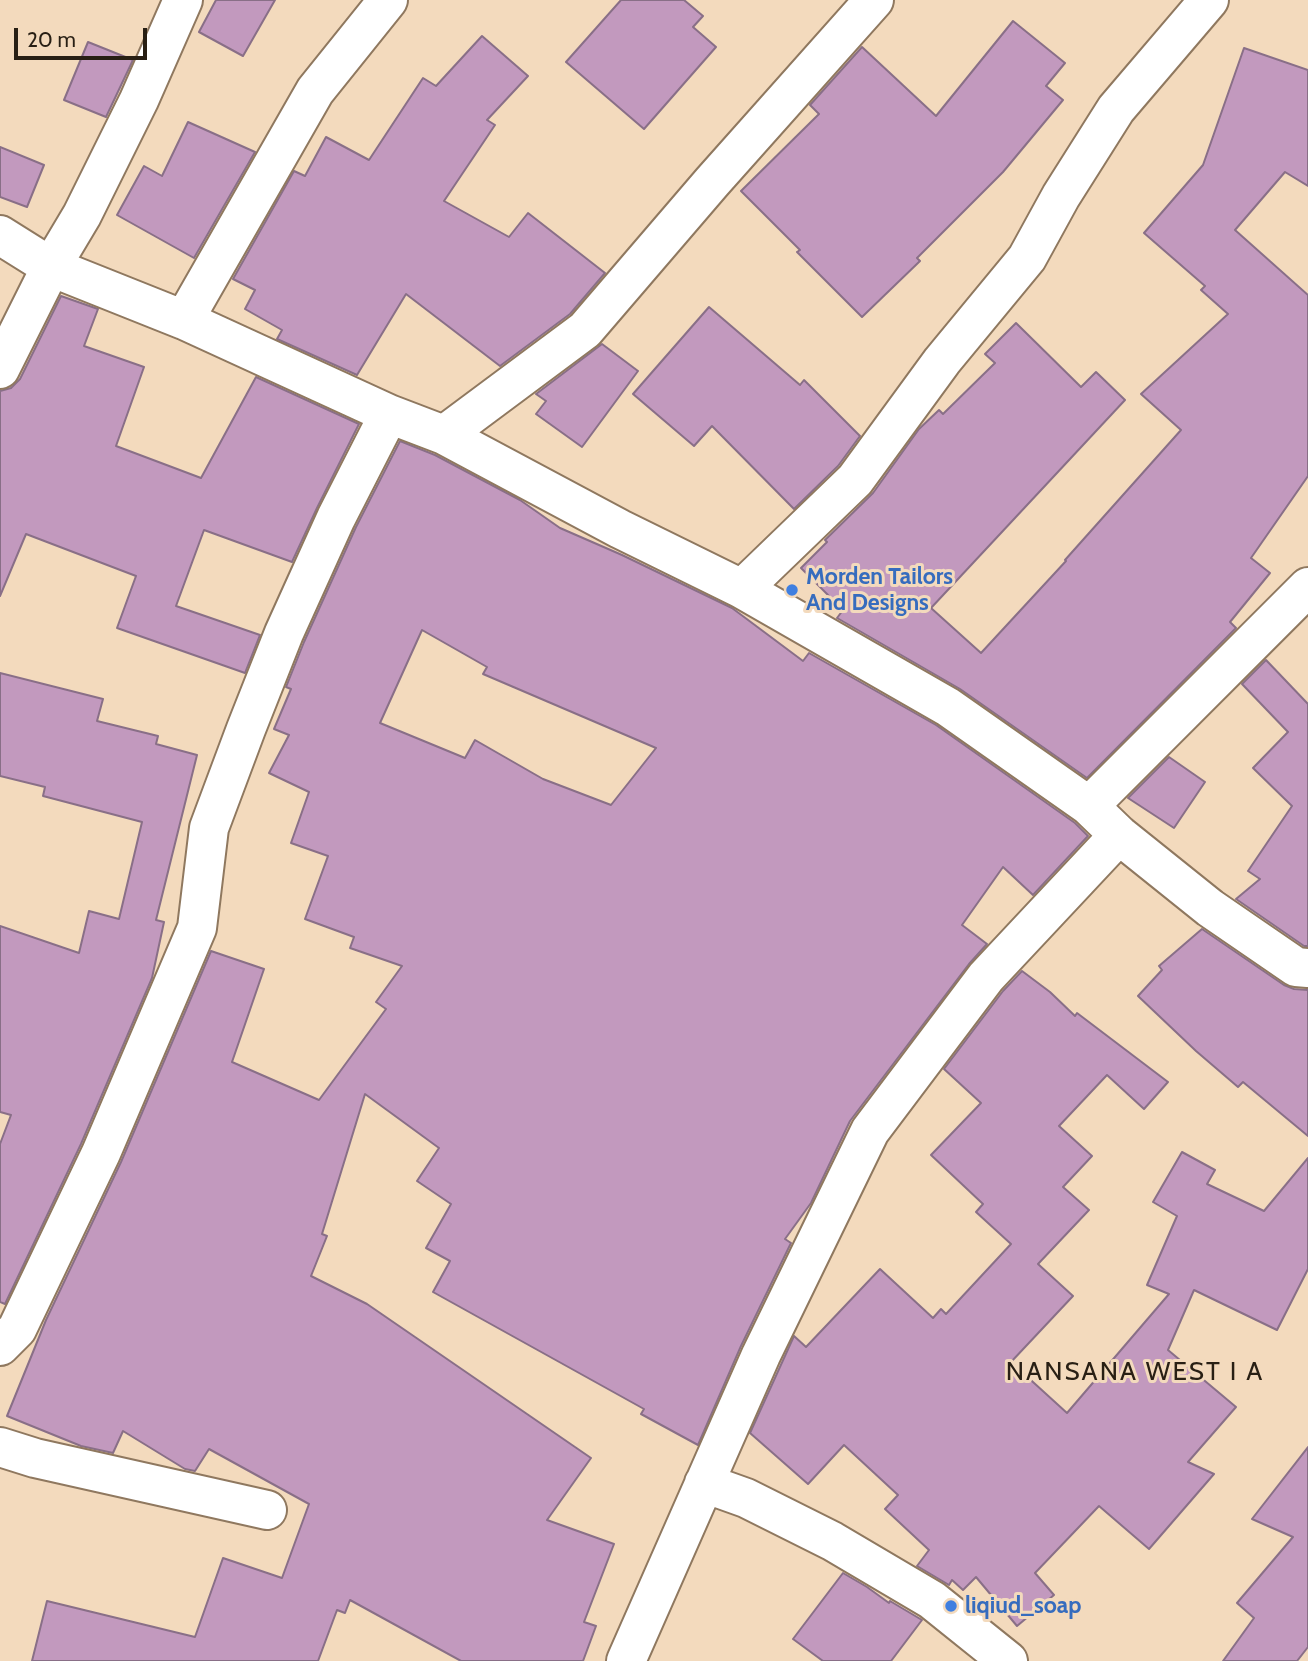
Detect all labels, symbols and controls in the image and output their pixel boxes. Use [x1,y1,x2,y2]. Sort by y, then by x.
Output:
scale bar [18,14,150,58]
text: 20 m [27,27,76,52]
place label: Morden Tailors And Designs [806,563,953,617]
marker: Morden Tailors And Designs [784,582,800,598]
district label: NANSANA WEST I A [1008,1356,1262,1388]
place label: liqiud_soap [965,1592,1081,1620]
marker: liqiud_soap [943,1598,959,1614]

